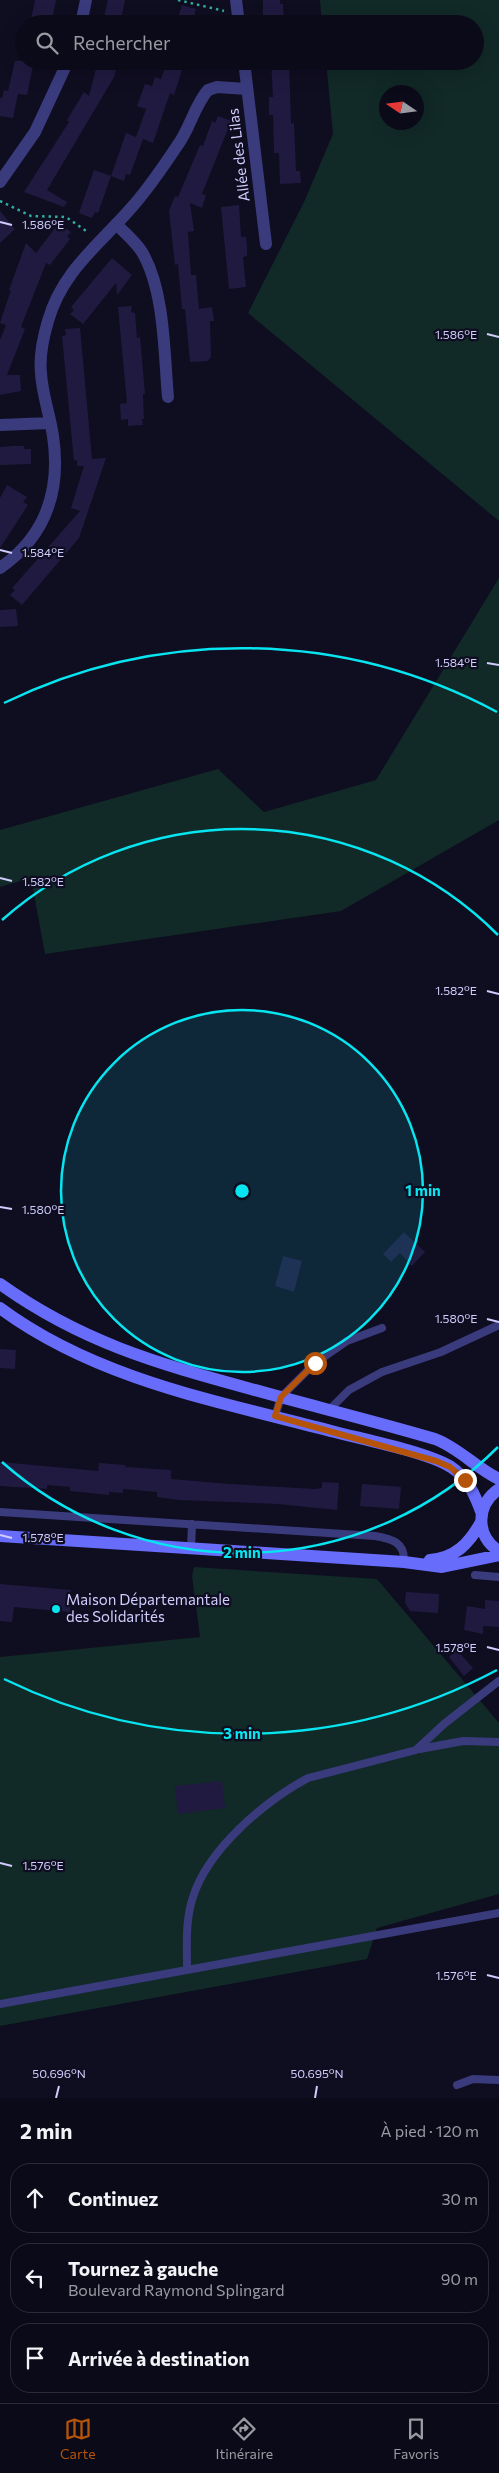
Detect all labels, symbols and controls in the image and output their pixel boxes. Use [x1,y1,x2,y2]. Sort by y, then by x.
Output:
search box [15,15,484,70]
icon: search [33,29,61,57]
text: Rechercher [73,31,171,54]
north arrow [379,85,424,130]
street label: Allée des Lilas [223,107,253,203]
text: 1.586°E [22,217,64,231]
text: 1.586°E [435,327,477,341]
text: 1.584°E [22,545,64,559]
text: 1.584°E [435,655,477,669]
text: 1.582°E [22,874,64,888]
text: 1.582°E [435,983,477,997]
text: 1 min [405,1181,441,1199]
centre of rings [233,1182,251,1200]
text: 1.580°E [22,1202,64,1216]
text: 1.580°E [435,1311,477,1325]
route start [304,1352,327,1375]
route end [454,1469,477,1492]
text: 1.578°E [22,1530,64,1544]
text: 2 min [223,1543,261,1561]
place label: Maison Départemantale des Solidarités [66,1590,230,1625]
marker: Maison Départemantale des Solidarités [50,1603,62,1615]
text: 1.578°E [435,1640,477,1654]
text: 3 min [223,1724,261,1742]
text: 1.576°E [22,1858,64,1872]
text: 1.576°E [435,1968,477,1982]
text: 50.696°N [32,2066,86,2080]
text: 50.695°N [290,2066,344,2080]
text: 2 min [20,2118,72,2143]
text: À pied · 120 m [381,2121,479,2140]
icon: ahead [21,2184,49,2212]
text: Continuez [68,2187,158,2210]
text: 30 m [441,2189,478,2208]
text: Tournez à gauche [68,2257,218,2280]
icon: left [21,2264,49,2292]
text: 90 m [441,2269,478,2288]
text: Boulevard Raymond Splingard [68,2280,285,2299]
icon: arrive [21,2344,49,2372]
text: Arrivée à destination [68,2347,250,2370]
tab: Carte [60,2415,96,2462]
tab: Itinéraire [215,2415,273,2462]
tab: Favoris [393,2415,439,2462]

